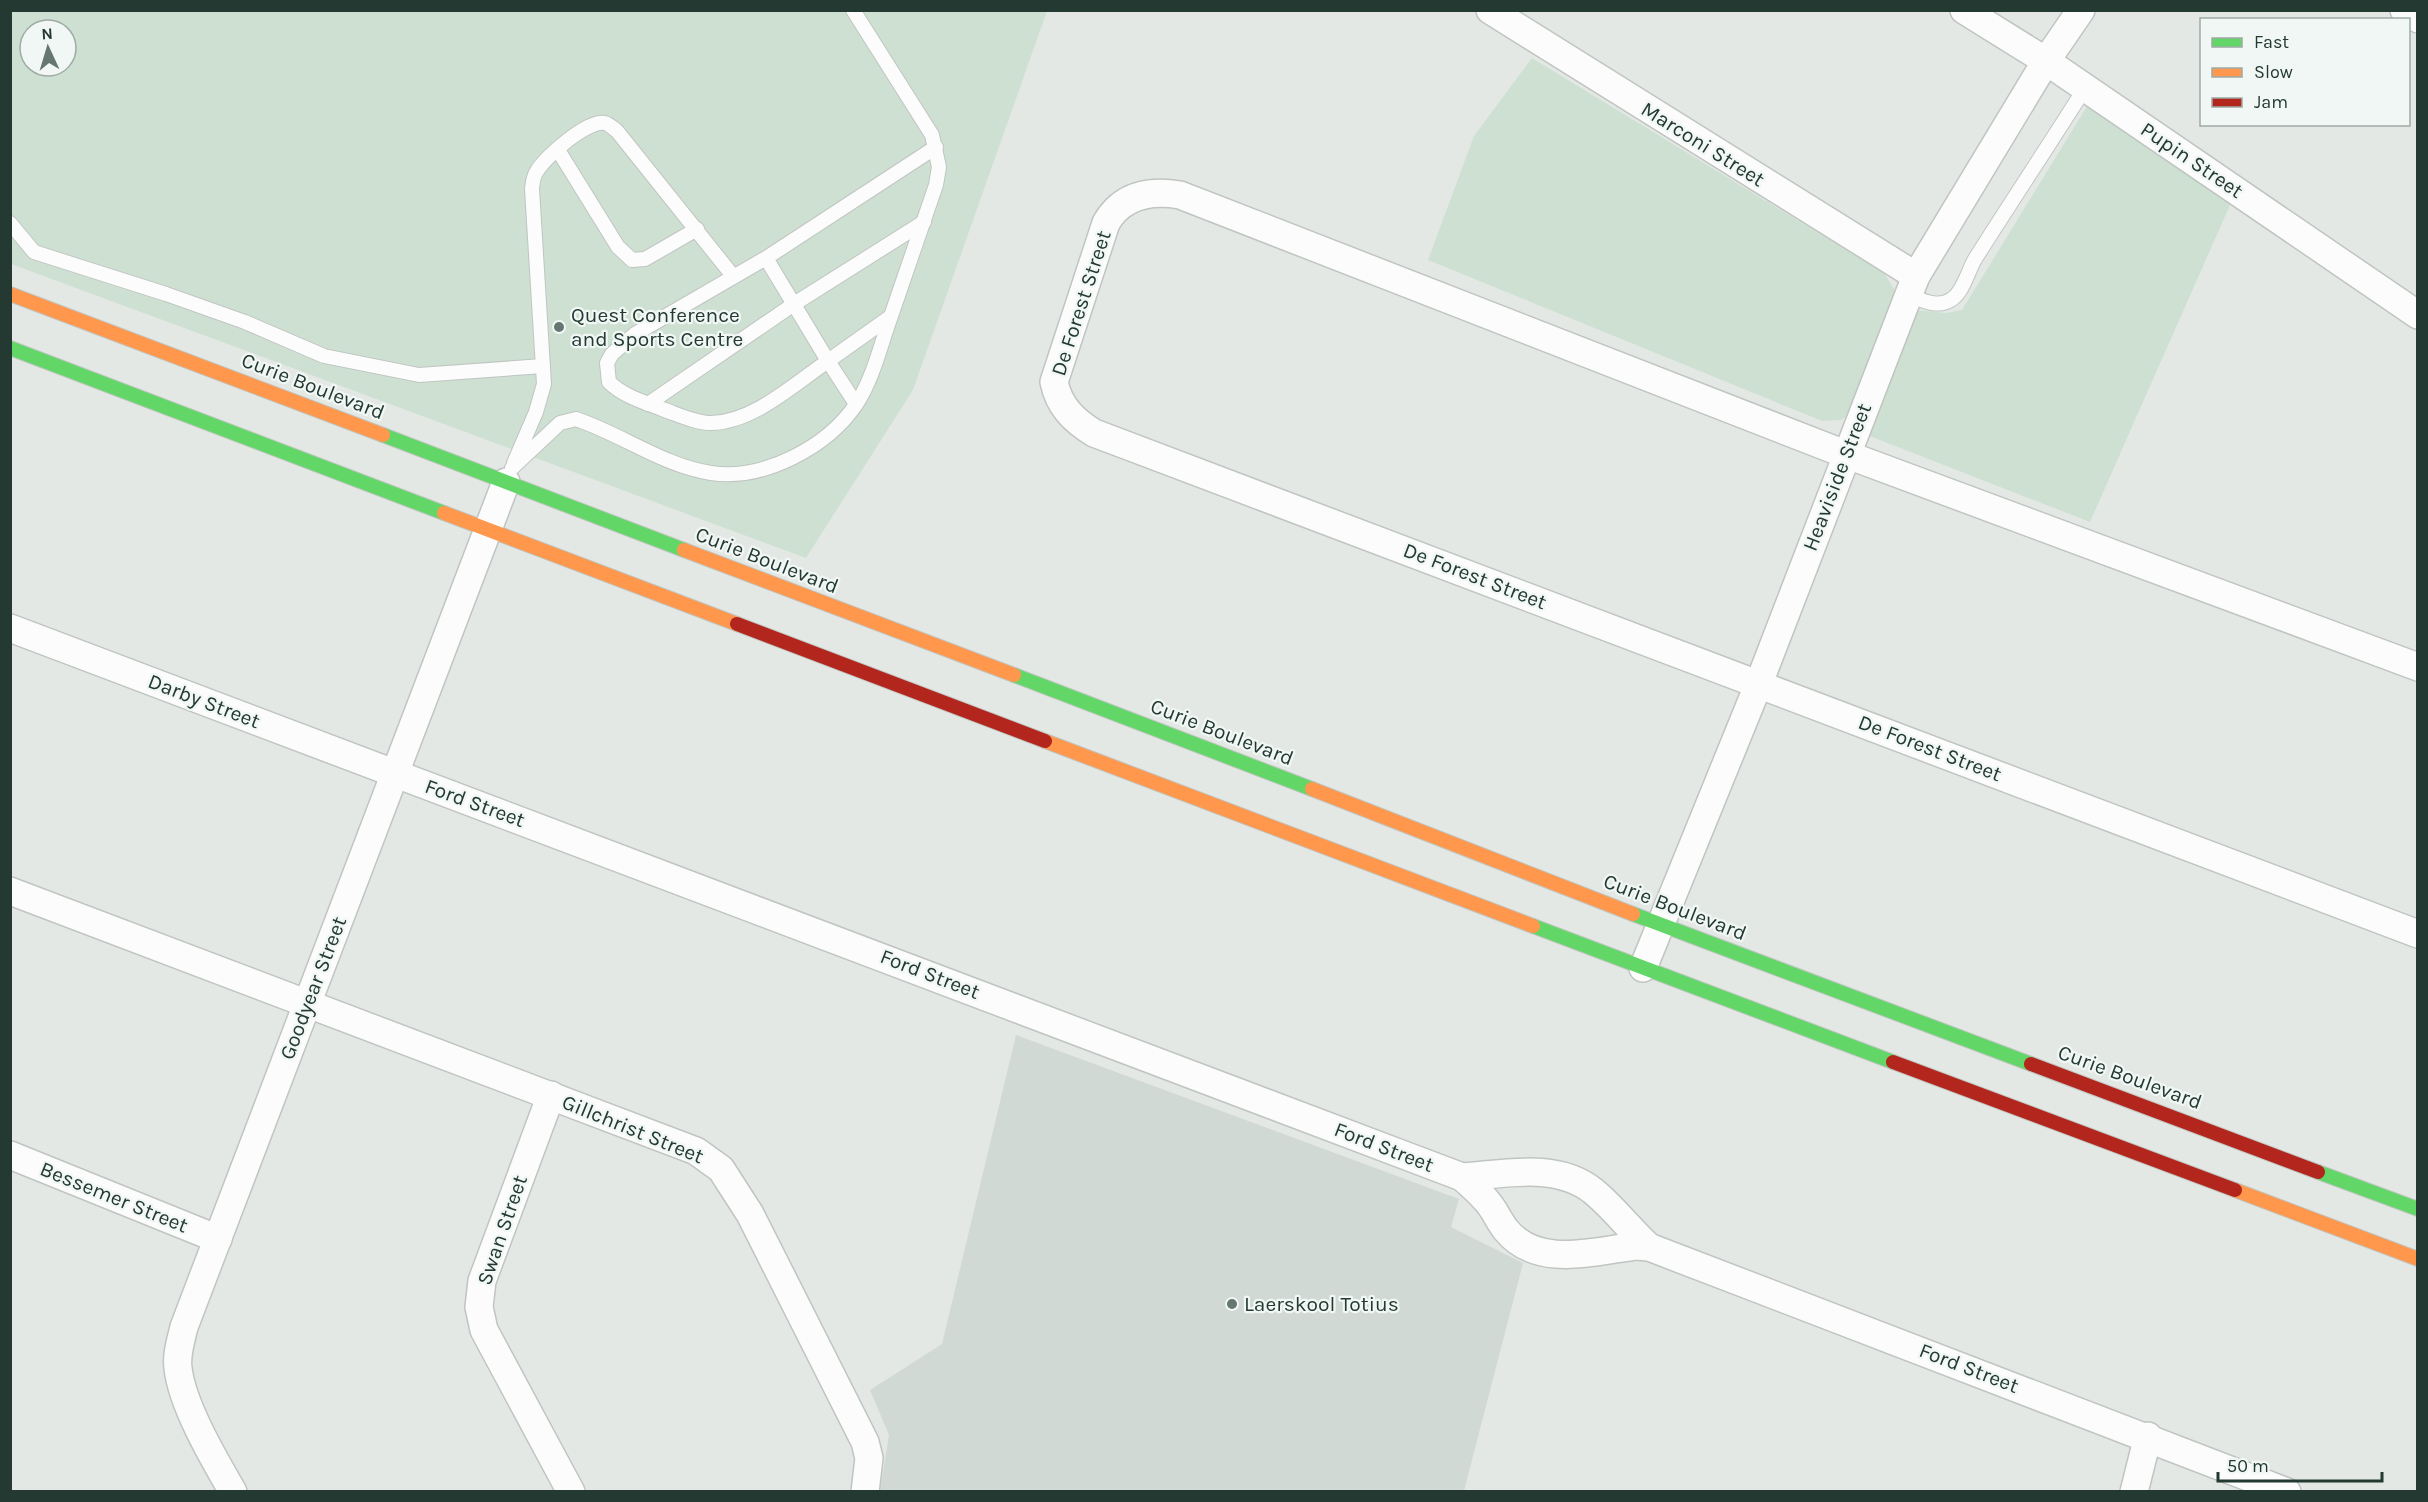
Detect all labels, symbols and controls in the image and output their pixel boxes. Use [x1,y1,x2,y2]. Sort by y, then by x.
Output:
north arrow [18,18,78,78]
legend [2200,18,2410,126]
text: N [41,24,53,43]
text: Fast [2254,31,2289,53]
text: Slow [2254,61,2293,83]
text: Jam [2254,91,2288,113]
street label: Marconi Street [1637,97,1769,192]
street label: Pupin Street [2136,117,2248,203]
street label: De Forest Street [1046,227,1116,379]
place label: Quest Conference and Sports Centre [571,303,743,351]
marker: Quest Conference and Sports Centre [552,320,566,334]
street label: Curie Boulevard [238,348,388,424]
street label: Heaviside Street [1798,400,1876,554]
street label: Curie Boulevard [692,522,842,598]
street label: De Forest Street [1400,538,1550,614]
street label: Darby Street [145,669,263,733]
street label: Curie Boulevard [1147,694,1297,770]
street label: De Forest Street [1855,710,2005,786]
street label: Ford Street [422,774,528,832]
street label: Curie Boulevard [1600,869,1750,945]
street label: Goodyear Street [275,913,351,1063]
street label: Ford Street [877,944,983,1004]
street label: Curie Boulevard [2055,1040,2205,1114]
street label: Gillchrist Street [559,1090,707,1168]
street label: Ford Street [1331,1117,1437,1177]
street label: Bessemer Street [37,1156,192,1238]
street label: Swan Street [472,1172,532,1288]
place label: Laerskool Totius [1244,1292,1399,1316]
marker: Laerskool Totius [1225,1297,1239,1311]
street label: Ford Street [1916,1338,2022,1398]
scale bar [2218,1445,2382,1483]
text: 50 m [2227,1455,2269,1477]

